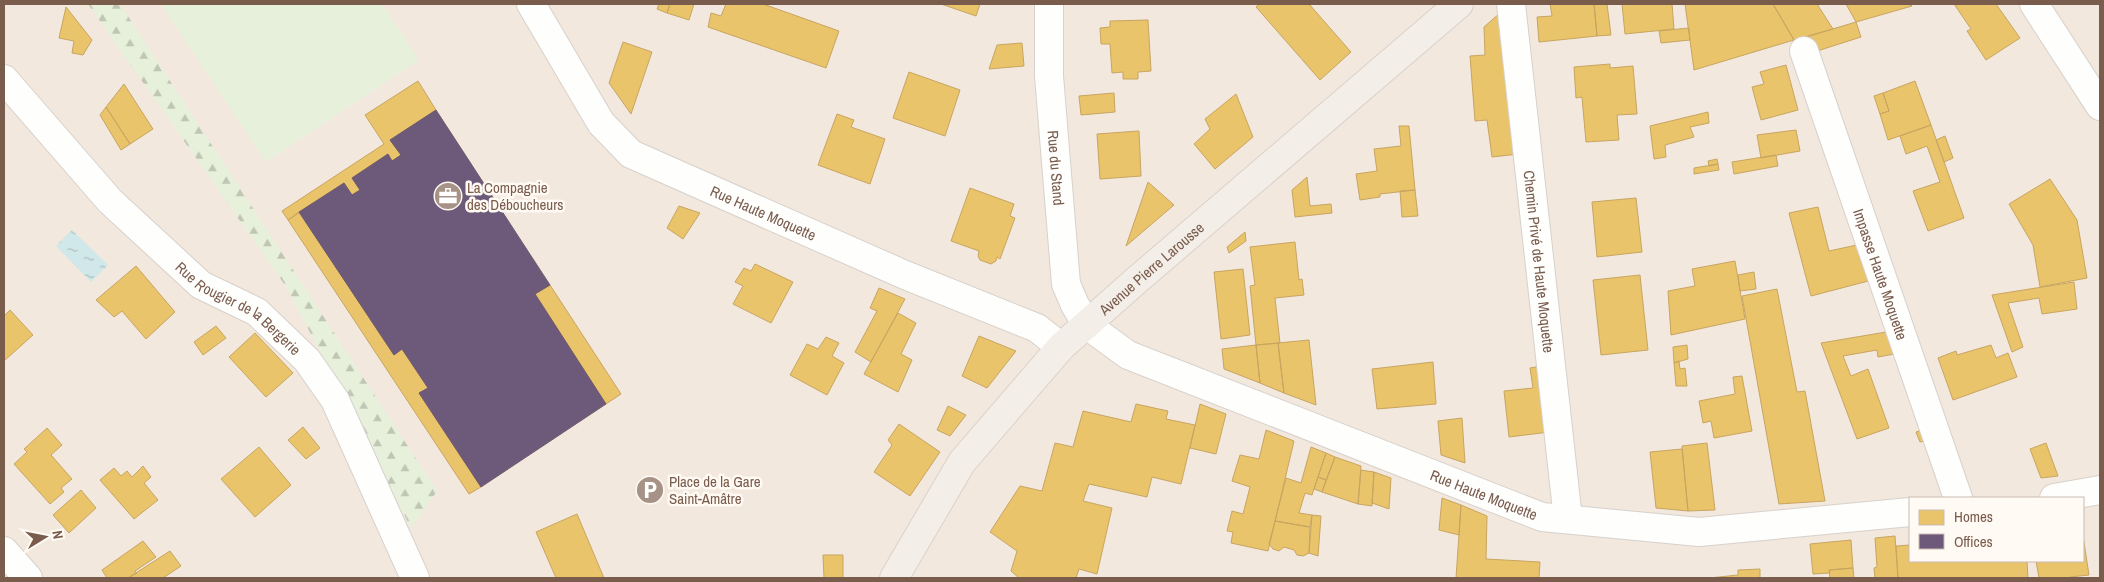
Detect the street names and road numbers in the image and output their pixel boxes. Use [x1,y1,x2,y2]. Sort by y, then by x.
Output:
street label: Rue du Stand [1043,129,1070,206]
street label: Chemin Privé de Haute Moquette [1519,169,1560,354]
street label: Rue Haute Moquette [707,180,820,245]
street label: Impasse Haute Moquette [1849,206,1913,343]
street label: Avenue Pierre Larousse [1093,217,1208,320]
street label: Rue Rougier de la Bergerie [171,256,306,360]
street label: Rue Haute Moquette [1427,464,1541,525]

